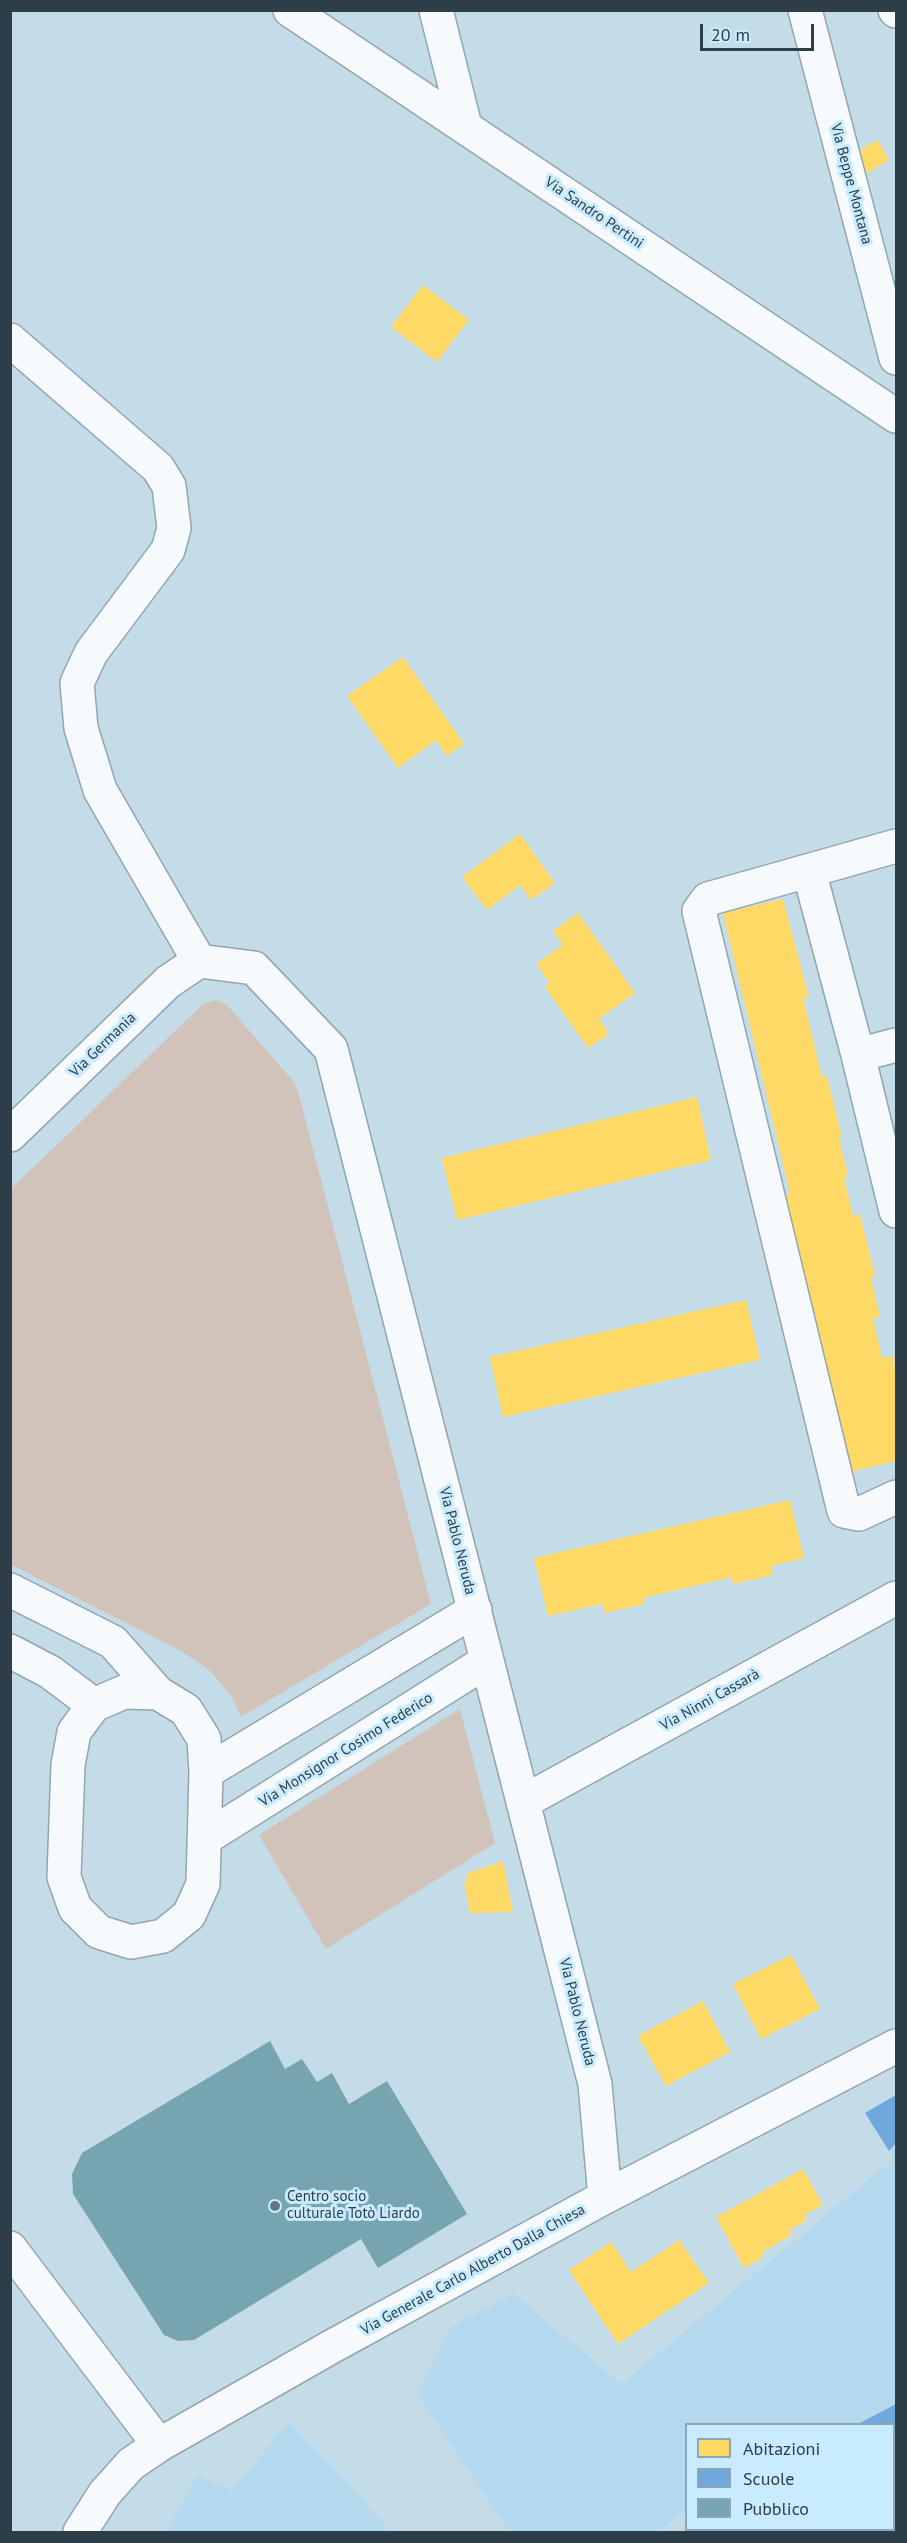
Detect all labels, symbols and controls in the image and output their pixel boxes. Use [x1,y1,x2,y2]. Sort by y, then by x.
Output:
scale bar [703,12,817,50]
text: 20 m [711,23,750,46]
street label: Via Beppe Montana [826,122,876,246]
street label: Via Sandro Pertini [541,173,647,253]
street label: Via Germania [66,1009,140,1081]
street label: Via Pablo Neruda [435,1485,479,1597]
street label: Via Ninni Cassarà [657,1665,763,1735]
street label: Via Monsignor Cosimo Federico [256,1689,436,1811]
street label: Via Pablo Neruda [555,1956,599,2068]
place label: Centro socio culturale Totò Liardo [287,2188,420,2223]
marker: Centro socio culturale Totò Liardo [268,2199,282,2213]
street label: Via Generale Carlo Alberto Dalla Chiesa [358,2201,588,2339]
legend [685,2423,895,2531]
text: Abitazioni [743,2437,820,2460]
text: Scuole [743,2467,794,2490]
text: Pubblico [743,2497,809,2520]

